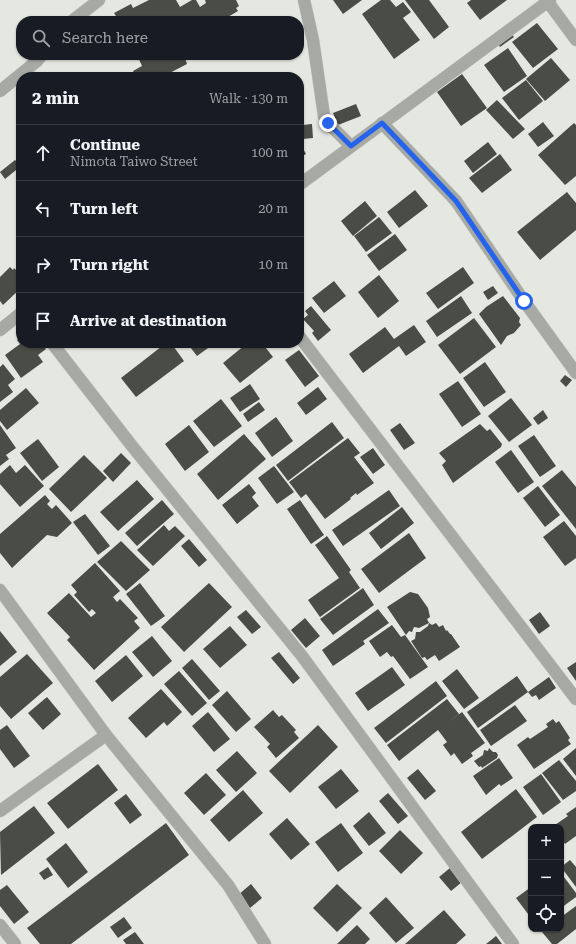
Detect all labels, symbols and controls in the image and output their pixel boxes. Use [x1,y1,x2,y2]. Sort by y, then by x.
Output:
search box [16,16,304,60]
icon: search [30,27,52,49]
text: Search here [62,29,148,47]
text: 2 min [32,88,79,108]
text: Walk · 130 m [209,91,288,106]
route end [319,114,337,132]
text: Continue [70,136,140,154]
icon: ahead [32,142,54,164]
text: 100 m [251,145,288,160]
text: Nimota Taiwo Street [70,154,198,169]
icon: left [32,198,54,220]
text: Turn left [70,200,138,218]
text: 20 m [258,201,288,216]
icon: right [32,254,54,276]
text: Turn right [70,256,149,274]
text: 10 m [258,257,288,272]
route start [515,292,533,310]
icon: arrive [32,310,54,332]
text: Arrive at destination [70,312,226,330]
map controls [528,824,564,932]
button: + [528,824,564,860]
button: − [528,860,564,896]
button: locate [528,896,564,932]

